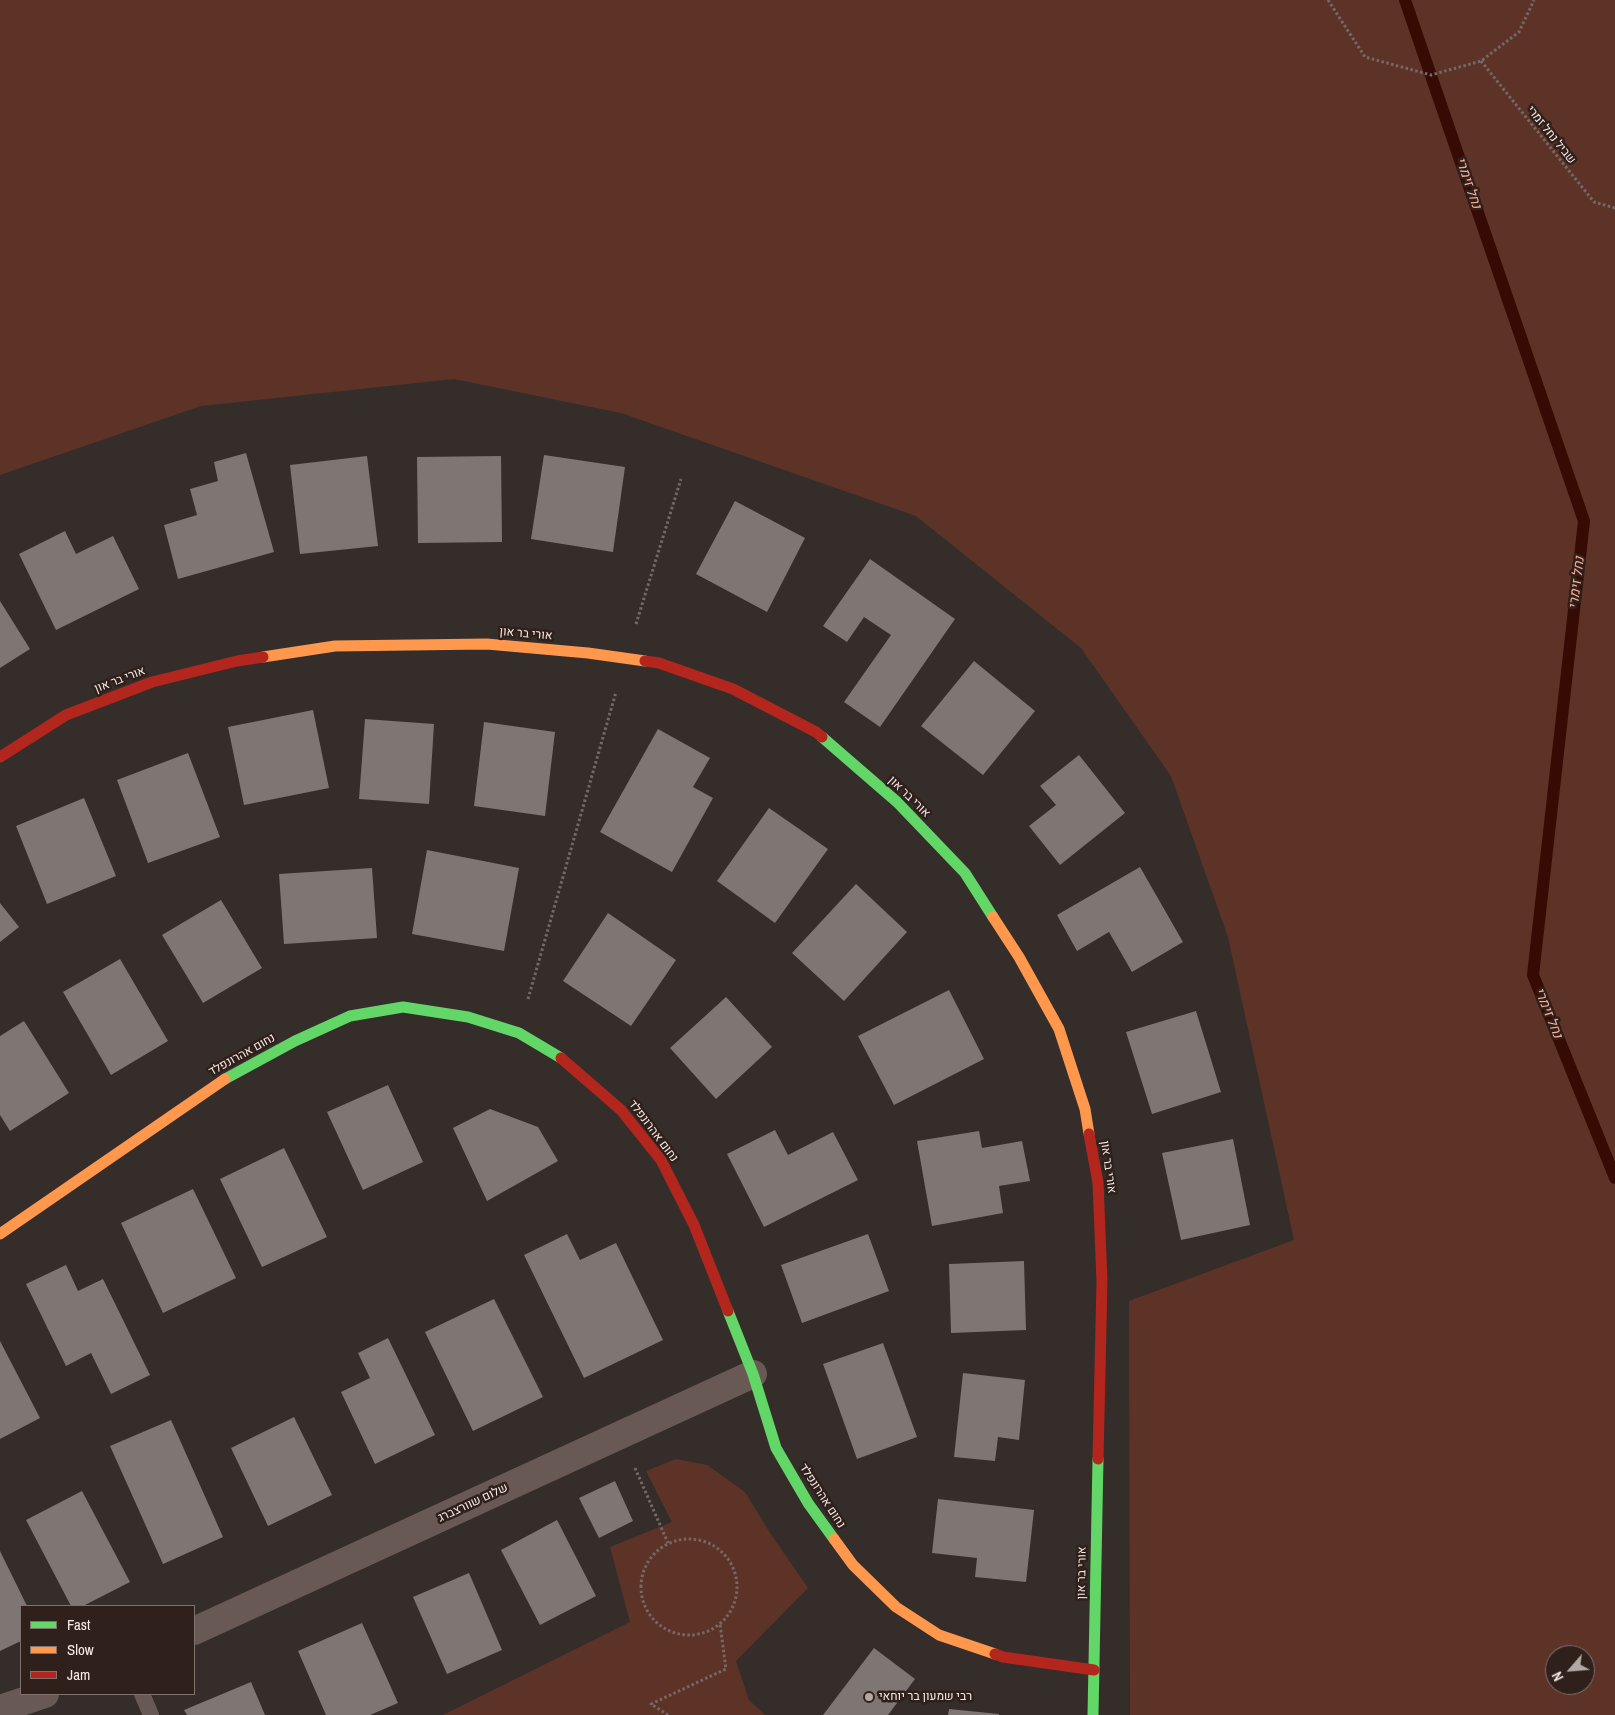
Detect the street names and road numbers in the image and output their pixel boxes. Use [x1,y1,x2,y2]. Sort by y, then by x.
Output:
street label: שביל נחל זמרי [1523,103,1579,167]
street label: אורי בר און [499,625,553,643]
street label: אורי בר און [93,664,147,696]
street label: אורי בר און [885,773,933,821]
street label: נחום אהרונפלד [206,1031,278,1079]
street label: נחום אהרונפלד [625,1097,681,1165]
street label: אורי בר און [1097,1140,1119,1194]
street label: נחום אהרונפלד [796,1461,848,1531]
street label: שלום שוורצברג [436,1481,510,1525]
street label: אורי בר און [1074,1546,1090,1600]

